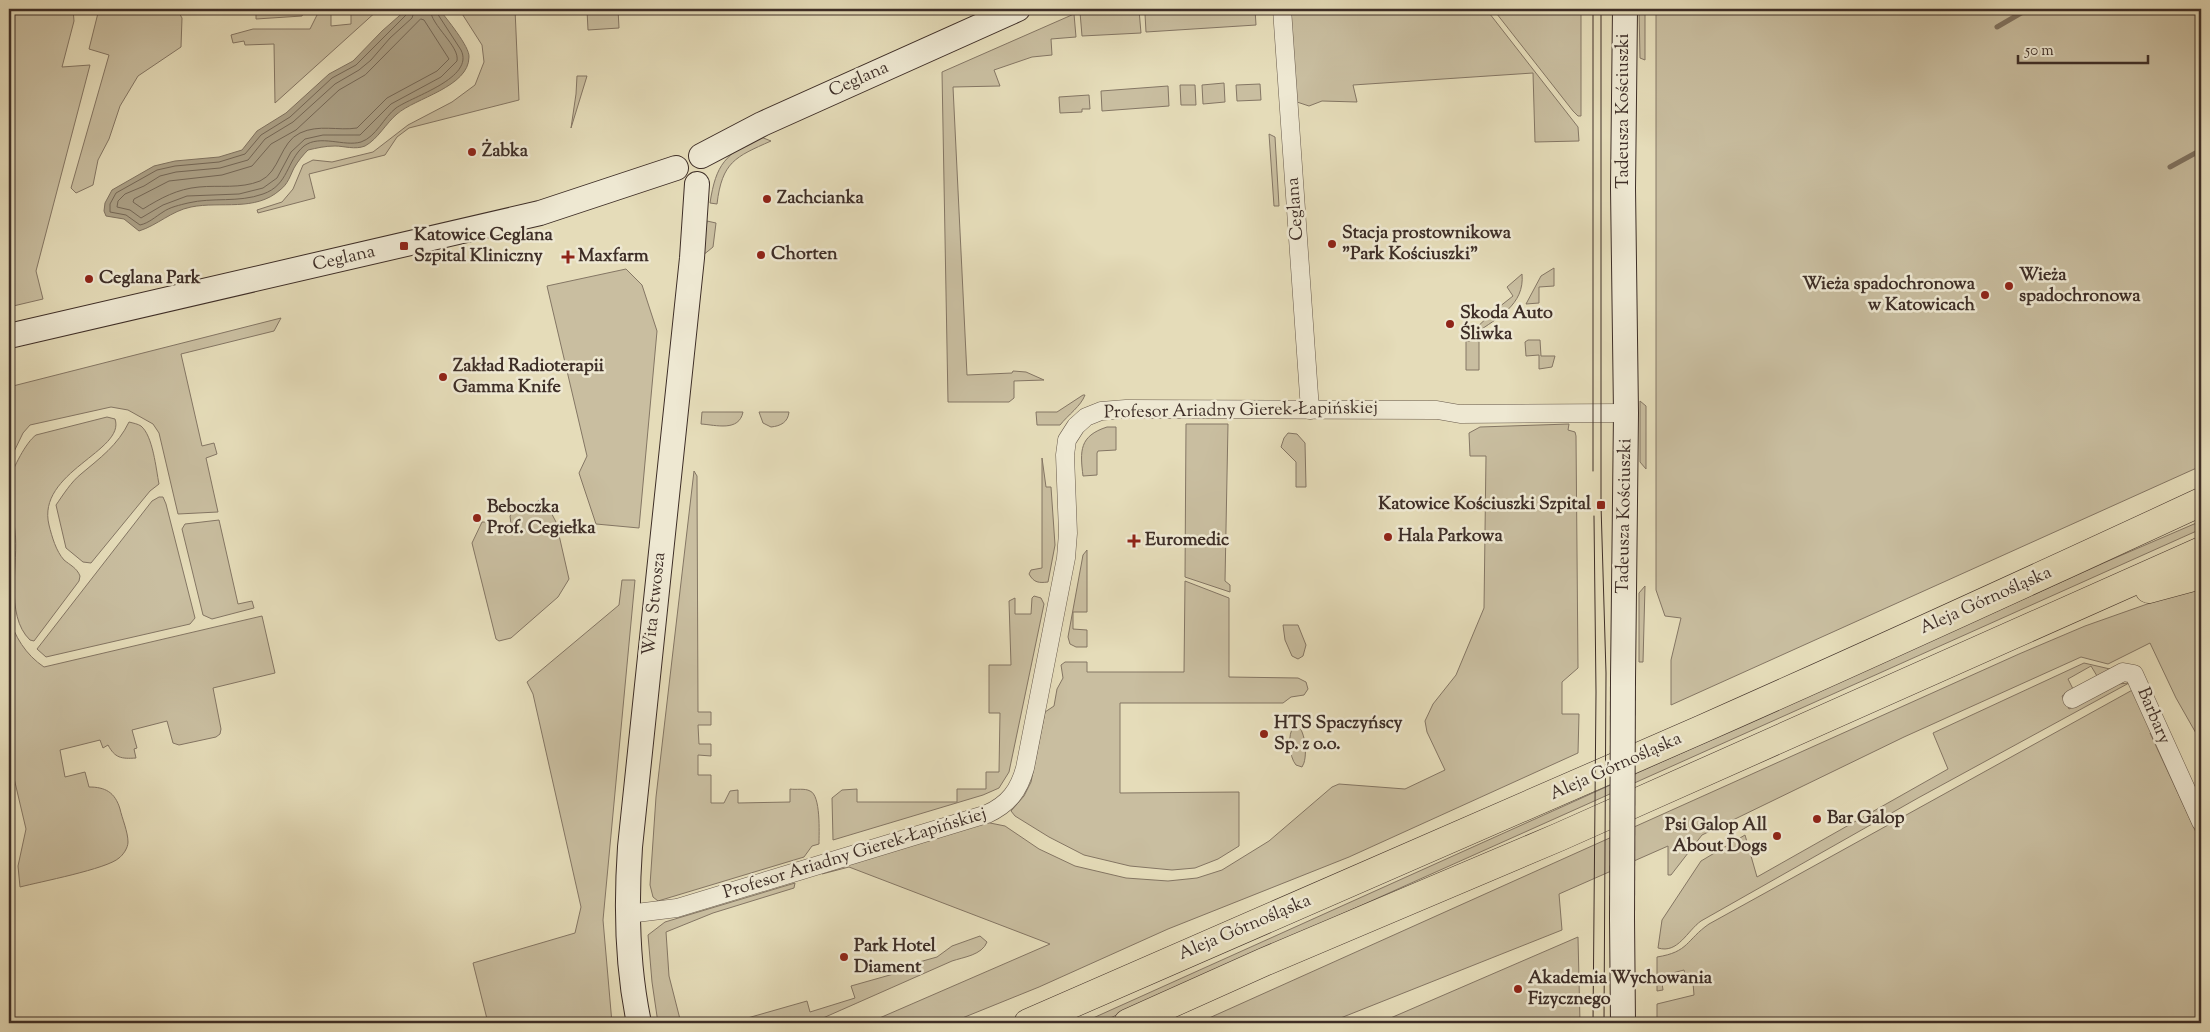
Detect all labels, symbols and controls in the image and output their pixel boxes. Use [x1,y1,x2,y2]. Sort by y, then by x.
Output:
scale bar [2018,32,2148,64]
street label: Tadeusza Kościuszki [1611,33,1637,189]
text: 50 m [2024,41,2054,62]
street label: Ceglana [825,55,893,105]
place label: Żabka [482,138,529,165]
marker: Żabka [466,146,478,158]
street label: Ceglana [1281,176,1311,242]
place label: Zachcianka [777,186,865,212]
marker: Zachcianka [761,193,773,205]
place label: Stacja prostownikowa "Park Kościuszki" [1342,221,1512,268]
place label: Katowice Ceglana Szpital Kliniczny [414,223,554,270]
marker: Stacja prostownikowa "Park Kościuszki" [1326,238,1338,250]
street label: Ceglana [310,239,378,279]
marker: Katowice Ceglana Szpital Kliniczny [398,240,410,252]
place label: Chorten [771,242,838,268]
place label: Maxfarm [578,244,649,270]
marker: Chorten [755,249,767,261]
marker: Maxfarm [562,251,574,263]
place label: Wieża spadochronowa [2019,263,2141,310]
place label: Ceglana Park [99,266,201,292]
place label: Wieża spadochronowa w Katowicach [1802,272,1976,319]
marker: Ceglana Park [83,273,95,285]
marker: Wieża spadochronowa [2003,280,2015,292]
marker: Wieża spadochronowa w Katowicach [1979,289,1991,301]
place label: Skoda Auto Śliwka [1460,301,1553,348]
marker: Skoda Auto Śliwka [1444,318,1456,330]
place label: Zakład Radioterapii Gamma Knife [453,354,605,401]
marker: Zakład Radioterapii Gamma Knife [437,371,449,383]
street label: Profesor Ariadny Gierek-Łapińskiej [1104,396,1378,426]
street label: Tadeusza Kościuszki [1611,438,1639,594]
place label: Katowice Kościuszki Szpital [1378,492,1592,518]
place label: Beboczka Prof. Cegiełka [487,495,596,542]
marker: Katowice Kościuszki Szpital [1595,499,1607,511]
marker: Beboczka Prof. Cegiełka [471,512,483,524]
place label: Hala Parkowa [1398,524,1504,550]
place label: Euromedic [1145,528,1230,554]
marker: Hala Parkowa [1382,531,1394,543]
marker: Euromedic [1127,534,1141,548]
street label: Wita Stwosza [637,551,673,657]
street label: Aleja Górnośląska [1916,560,2056,642]
street label: Barbary [2129,684,2177,749]
place label: HTS Spaczyńscy Sp. z o.o. [1274,711,1402,758]
street label: Aleja Górnośląska [1546,726,1686,808]
marker: HTS Spaczyńscy Sp. z o.o. [1258,728,1270,740]
street label: Profesor Ariadny Gierek-Łapińskiej [720,801,990,907]
place label: Bar Galop [1827,806,1905,832]
place label: Psi Galop All About Dogs [1665,813,1768,860]
marker: Bar Galop [1811,813,1823,825]
marker: Psi Galop All About Dogs [1771,830,1783,842]
street label: Aleja Górnośląska [1175,888,1315,968]
place label: Park Hotel Diament [854,934,937,981]
marker: Park Hotel Diament [838,951,850,963]
place label: Akademia Wychowania Fizycznego [1528,966,1713,1013]
marker: Akademia Wychowania Fizycznego [1512,983,1524,995]

